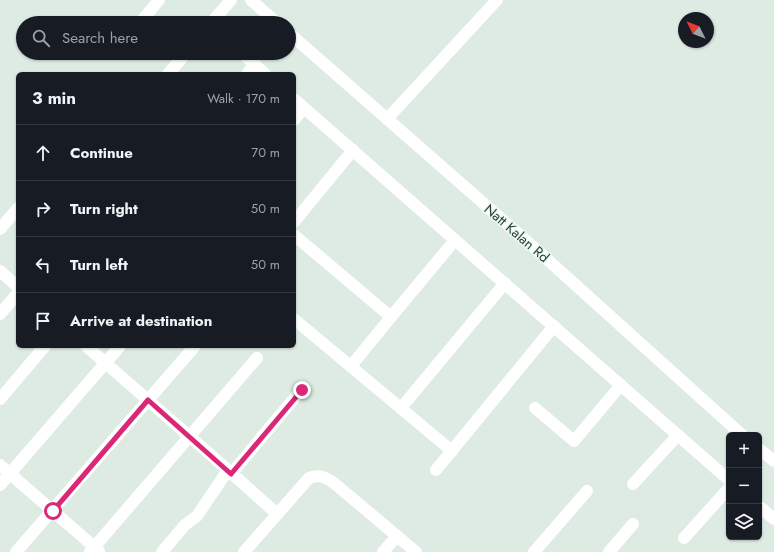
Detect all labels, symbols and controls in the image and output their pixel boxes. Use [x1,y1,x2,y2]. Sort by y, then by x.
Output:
north arrow [678,12,714,48]
search box [16,16,296,60]
icon: search [30,27,52,49]
text: Search here [62,27,138,49]
text: 3 min [32,86,76,110]
text: Walk · 170 m [207,89,280,108]
icon: ahead [32,142,54,164]
text: Continue [70,142,133,164]
text: 70 m [251,143,280,162]
icon: right [32,198,54,220]
text: Turn right [70,198,138,220]
text: 50 m [251,199,280,218]
street label: Natt Kalan Rd [480,199,554,267]
icon: left [32,254,54,276]
text: Turn left [70,254,128,276]
text: 50 m [251,255,280,274]
icon: arrive [32,310,54,332]
text: Arrive at destination [70,310,212,332]
route end [293,381,311,399]
map controls [726,432,762,540]
button: + [726,432,762,468]
button: − [726,468,762,504]
route start [44,502,62,520]
button: layers [726,504,762,540]

